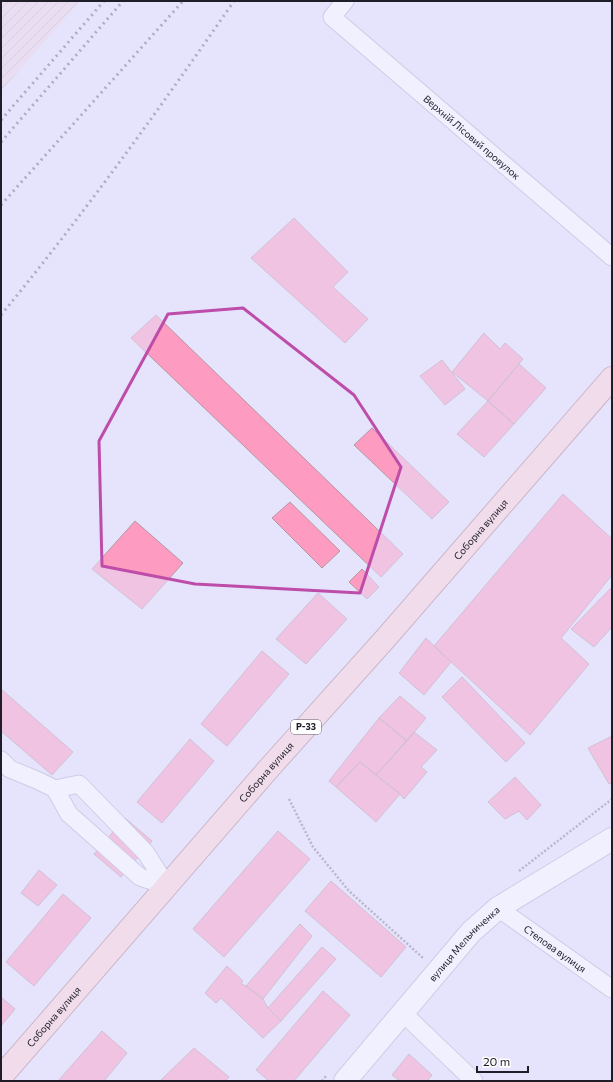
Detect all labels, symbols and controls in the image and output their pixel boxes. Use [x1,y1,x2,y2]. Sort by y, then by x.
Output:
street label: Верхній Лісовий провулок [421,92,523,182]
street label: Соборна вулиця [451,496,510,562]
road number: Р-33 [291,720,321,734]
street label: Соборна вулиця [236,739,296,805]
street label: вулиця Мельниченка [426,903,502,984]
street label: Степова вулиця [522,922,588,975]
street label: Соборна вулиця [24,984,83,1049]
scale bar [477,1048,528,1074]
text: 20 m [483,1054,510,1068]

